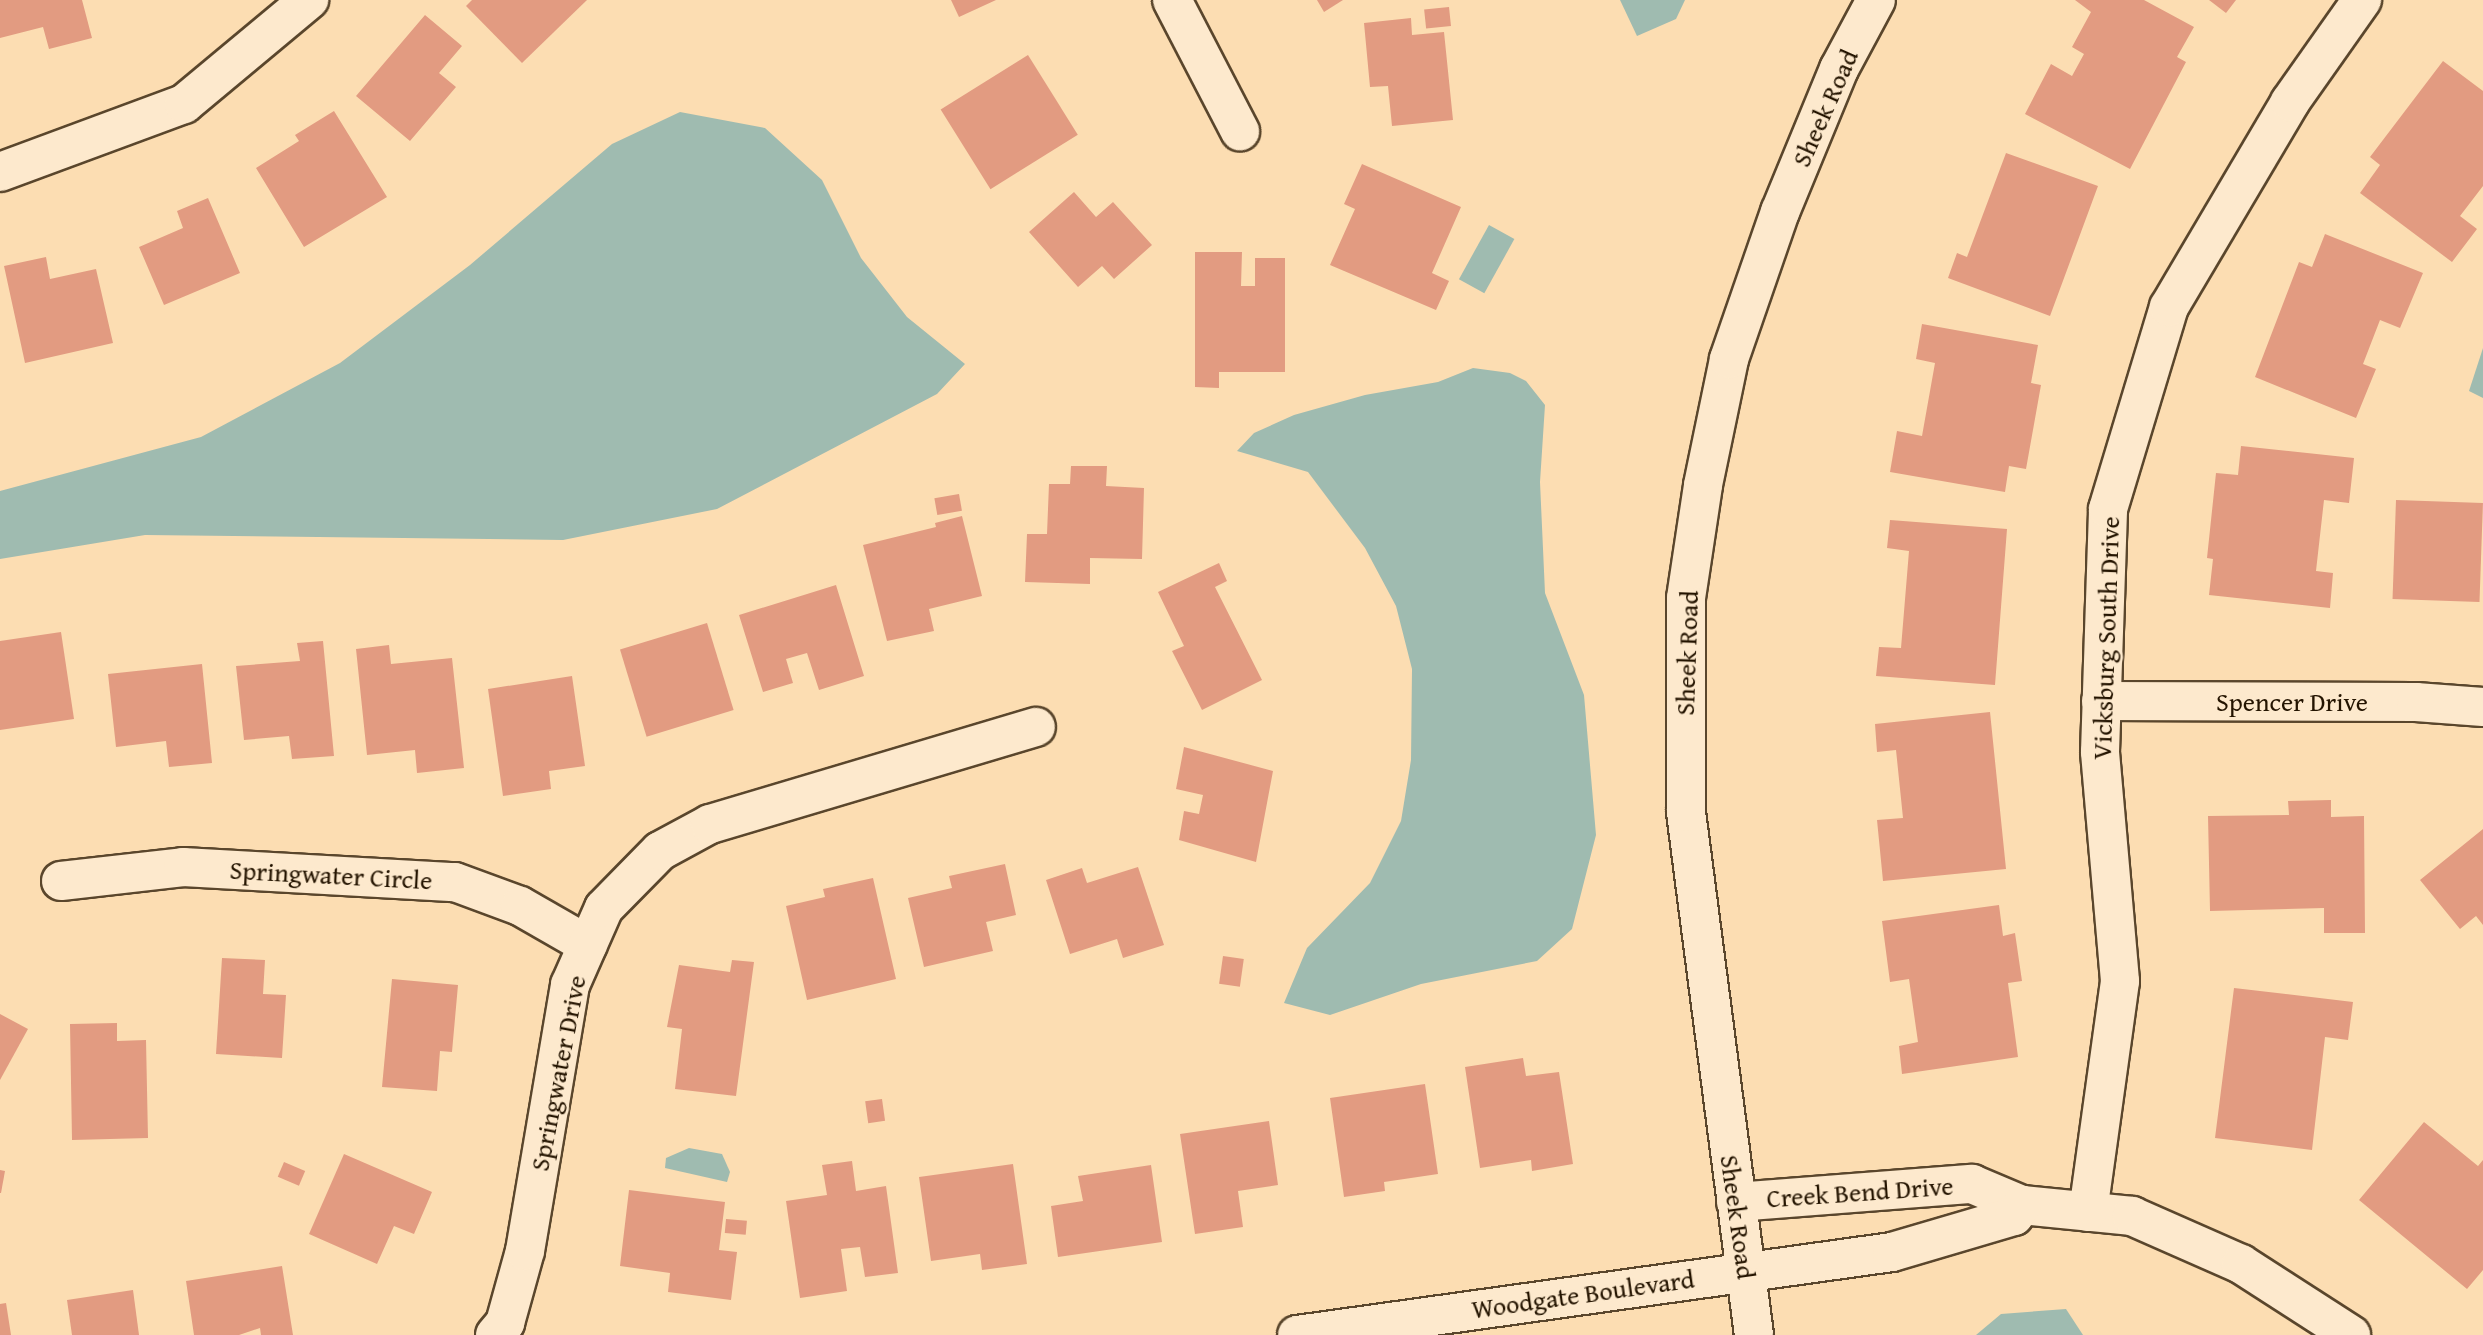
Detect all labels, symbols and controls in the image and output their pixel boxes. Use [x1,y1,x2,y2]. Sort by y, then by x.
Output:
street label: Sheek Road [1785,45,1865,171]
street label: Vicksburg South Drive [2086,516,2126,760]
street label: Sheek Road [1669,590,1705,716]
street label: Spencer Drive [2216,686,2368,718]
street label: Springwater Circle [229,854,433,896]
street label: Springwater Drive [524,972,592,1174]
street label: Sheek Road [1714,1153,1762,1281]
street label: Creek Bend Drive [1766,1170,1954,1214]
street label: Woodgate Boulevard [1470,1263,1696,1325]

